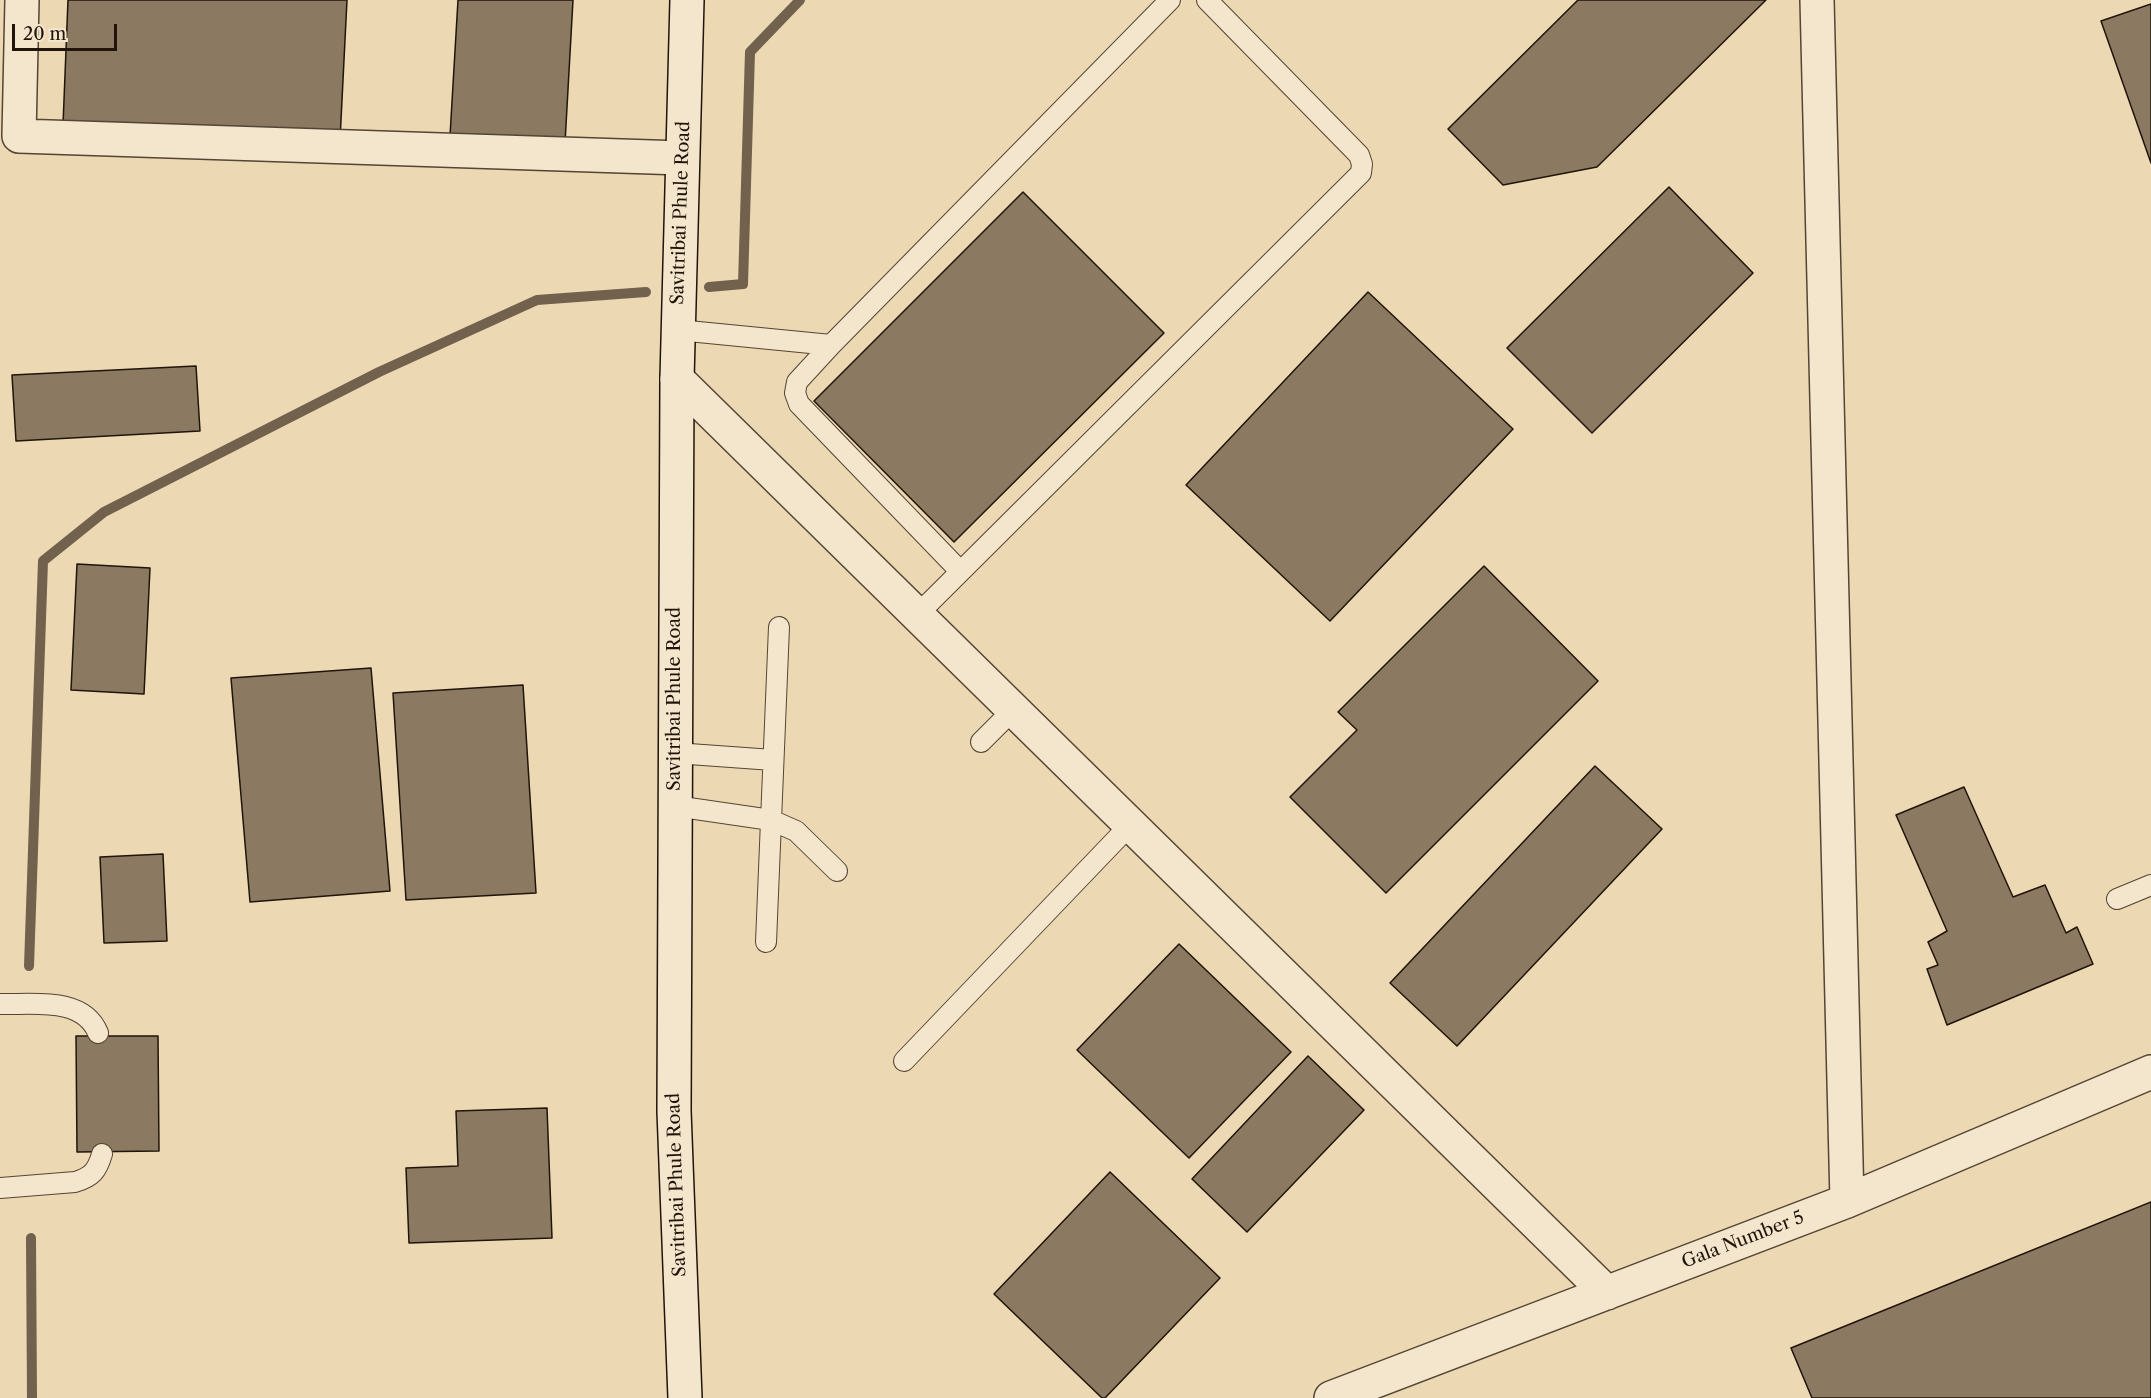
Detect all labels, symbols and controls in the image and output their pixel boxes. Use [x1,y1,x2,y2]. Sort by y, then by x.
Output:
scale bar [15,12,120,50]
text: 20 m [23,23,66,45]
street label: Savitribai Phule Road [667,121,695,305]
street label: Savitribai Phule Road [664,607,686,791]
street label: Savitribai Phule Road [663,1093,691,1277]
street label: Gala Number 5 [1679,1207,1807,1273]

